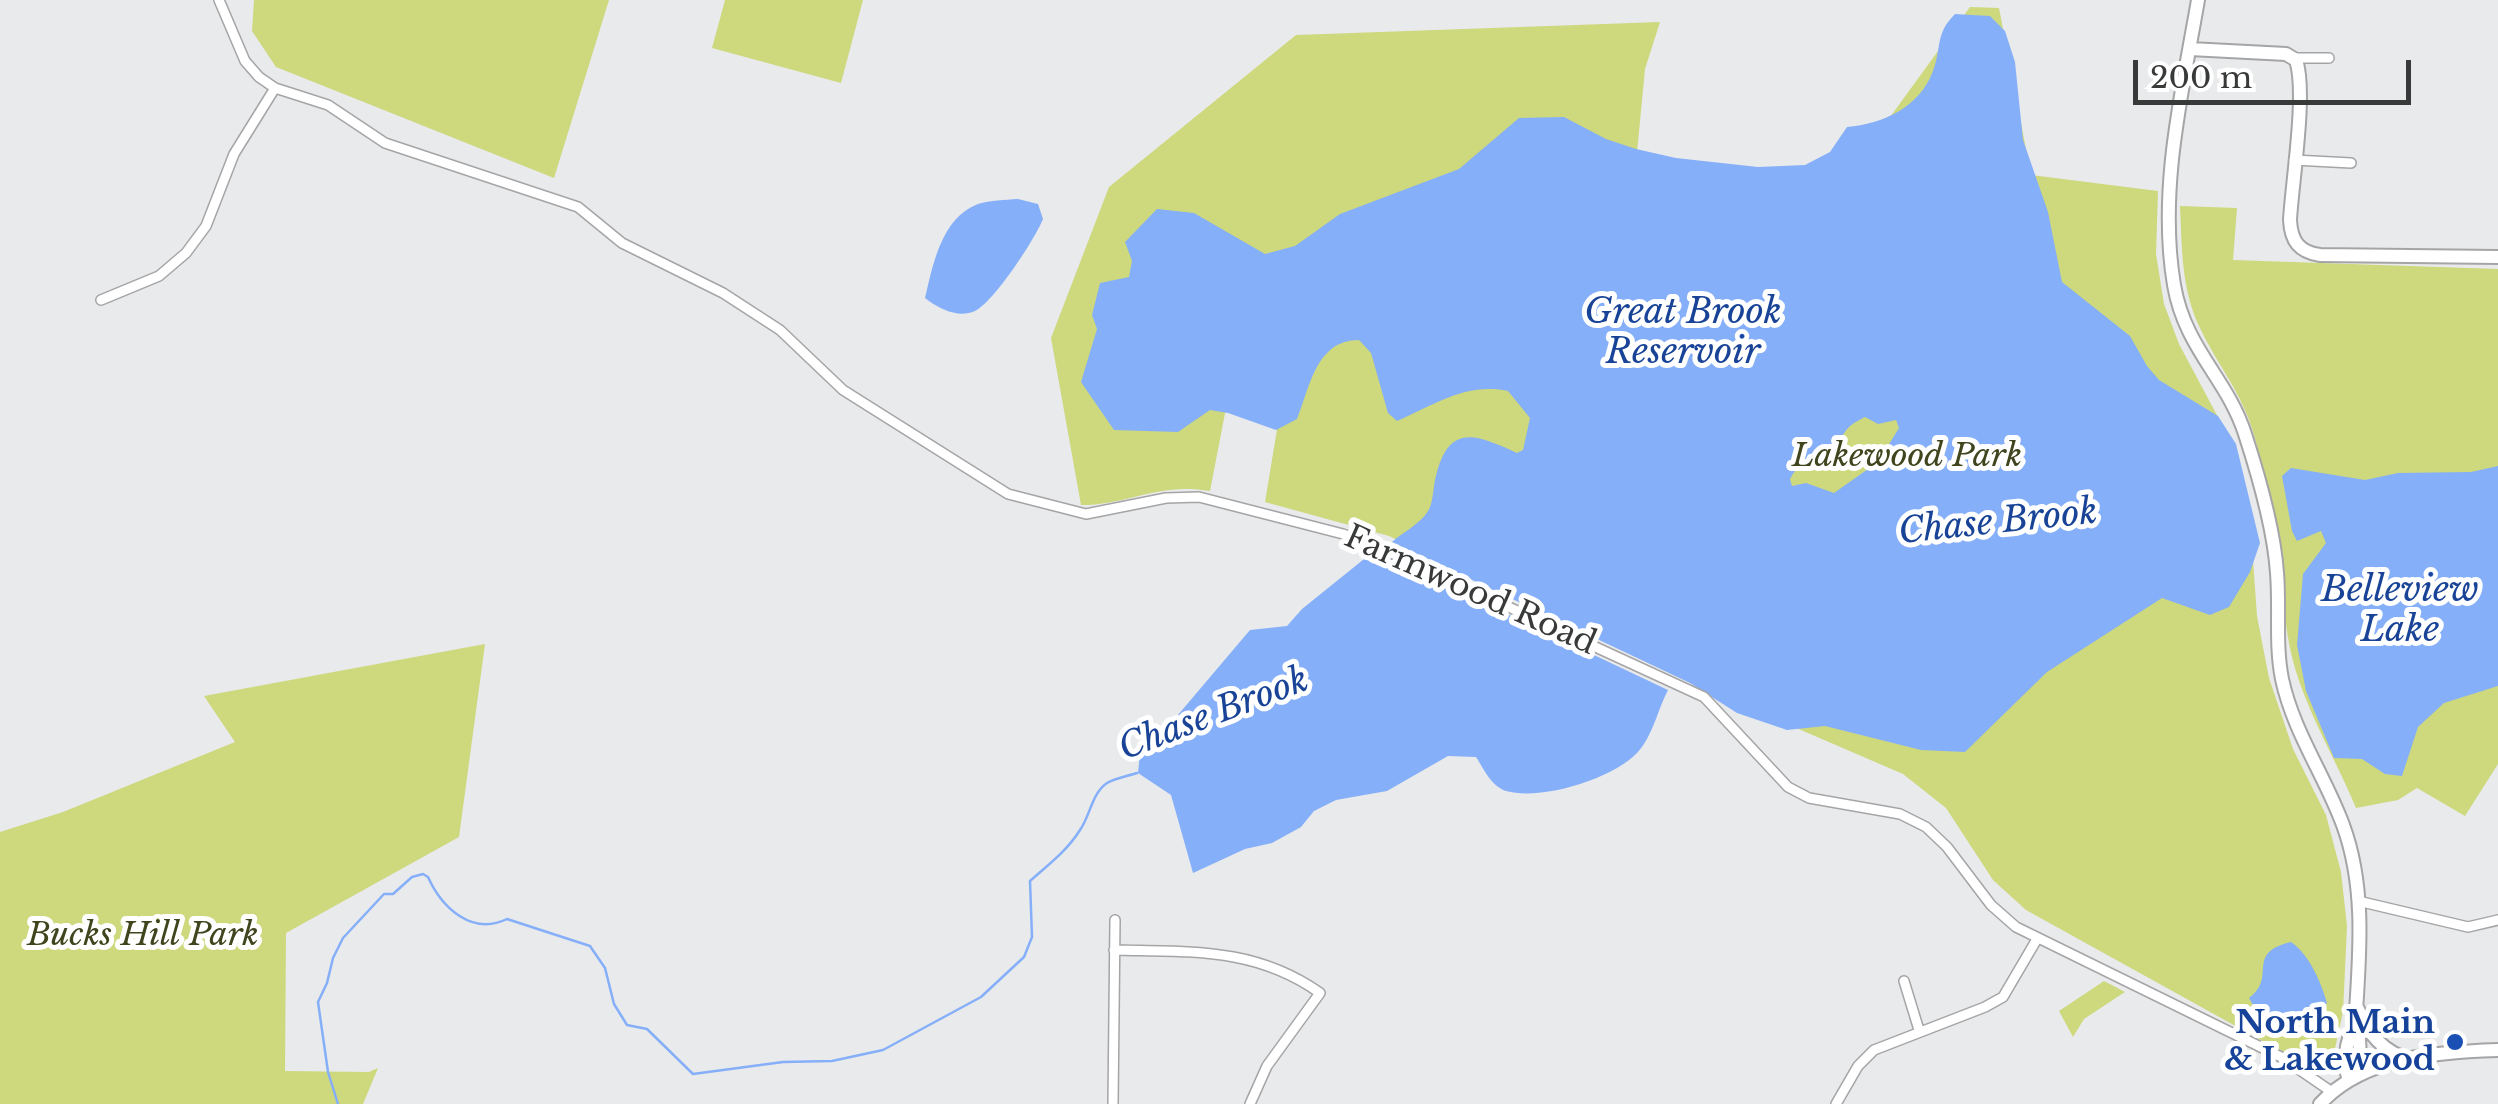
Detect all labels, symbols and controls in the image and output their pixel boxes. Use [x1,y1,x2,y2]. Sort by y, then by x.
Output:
scale bar [2138,40,2416,102]
text: 200 m [2150,59,2252,96]
water label: Great Brook Reservoir [1584,292,1782,374]
park label: Lakewood Park [1792,438,2022,476]
water label: Chase Brook [1896,492,2100,554]
street label: Farmwood Road [1338,518,1602,664]
water label: Belleview Lake [2321,570,2479,652]
water label: Chase Brook [1113,660,1315,770]
park label: Bucks Hill Park [27,917,259,955]
place label: North Main & Lakewood [2224,1005,2435,1080]
marker: North Main & Lakewood [2444,1031,2466,1053]

